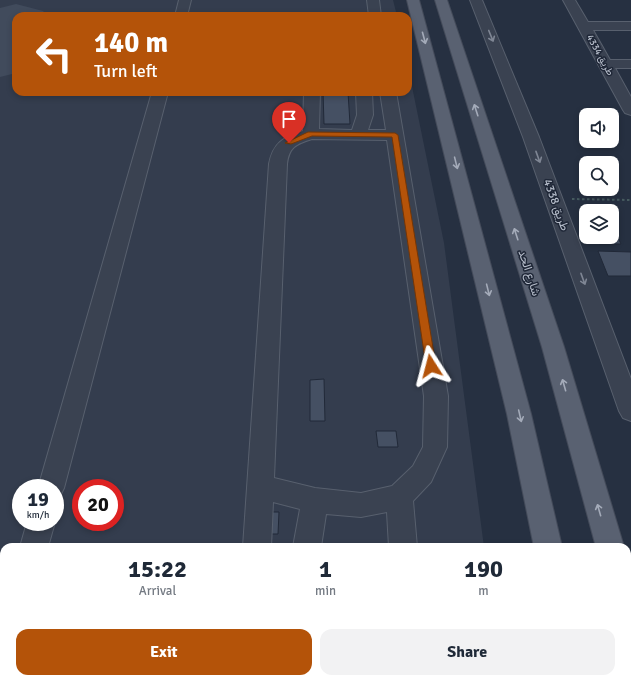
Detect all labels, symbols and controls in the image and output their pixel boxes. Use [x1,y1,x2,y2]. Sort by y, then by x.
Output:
text: 140 m [94,26,168,60]
icon: left [28,28,80,80]
one-way arrow [487,30,495,42]
one-way arrow [420,31,428,44]
street label: طريق 4334 [584,32,616,78]
text: Turn left [94,60,157,82]
pin [272,102,306,143]
one-way arrow [472,104,479,117]
icon: arrive [278,108,300,130]
map controls [579,108,619,244]
button: sound [579,108,619,148]
one-way arrow [535,151,543,163]
button: search [579,156,619,196]
one-way arrow [453,157,461,170]
street label: طريق 4338 [540,177,572,233]
button: layers [579,204,619,244]
one-way arrow [512,228,519,241]
street label: شارع الحد [514,248,543,298]
one-way arrow [579,273,587,285]
one-way arrow [485,283,492,296]
position arrow [410,345,452,387]
one-way arrow [559,378,567,391]
one-way arrow [516,409,524,422]
speed limit sign: 20 [72,479,124,531]
text: 19 [27,487,49,512]
one-way arrow [595,503,602,516]
text: km/h [27,509,49,521]
text: 15:22 [128,554,187,584]
text: 1 [319,554,332,584]
text: 190 [464,554,503,584]
text: Arrival [139,583,176,599]
text: min [315,583,336,599]
text: m [478,583,489,599]
button: Exit [16,629,312,675]
button: Share [320,629,615,675]

